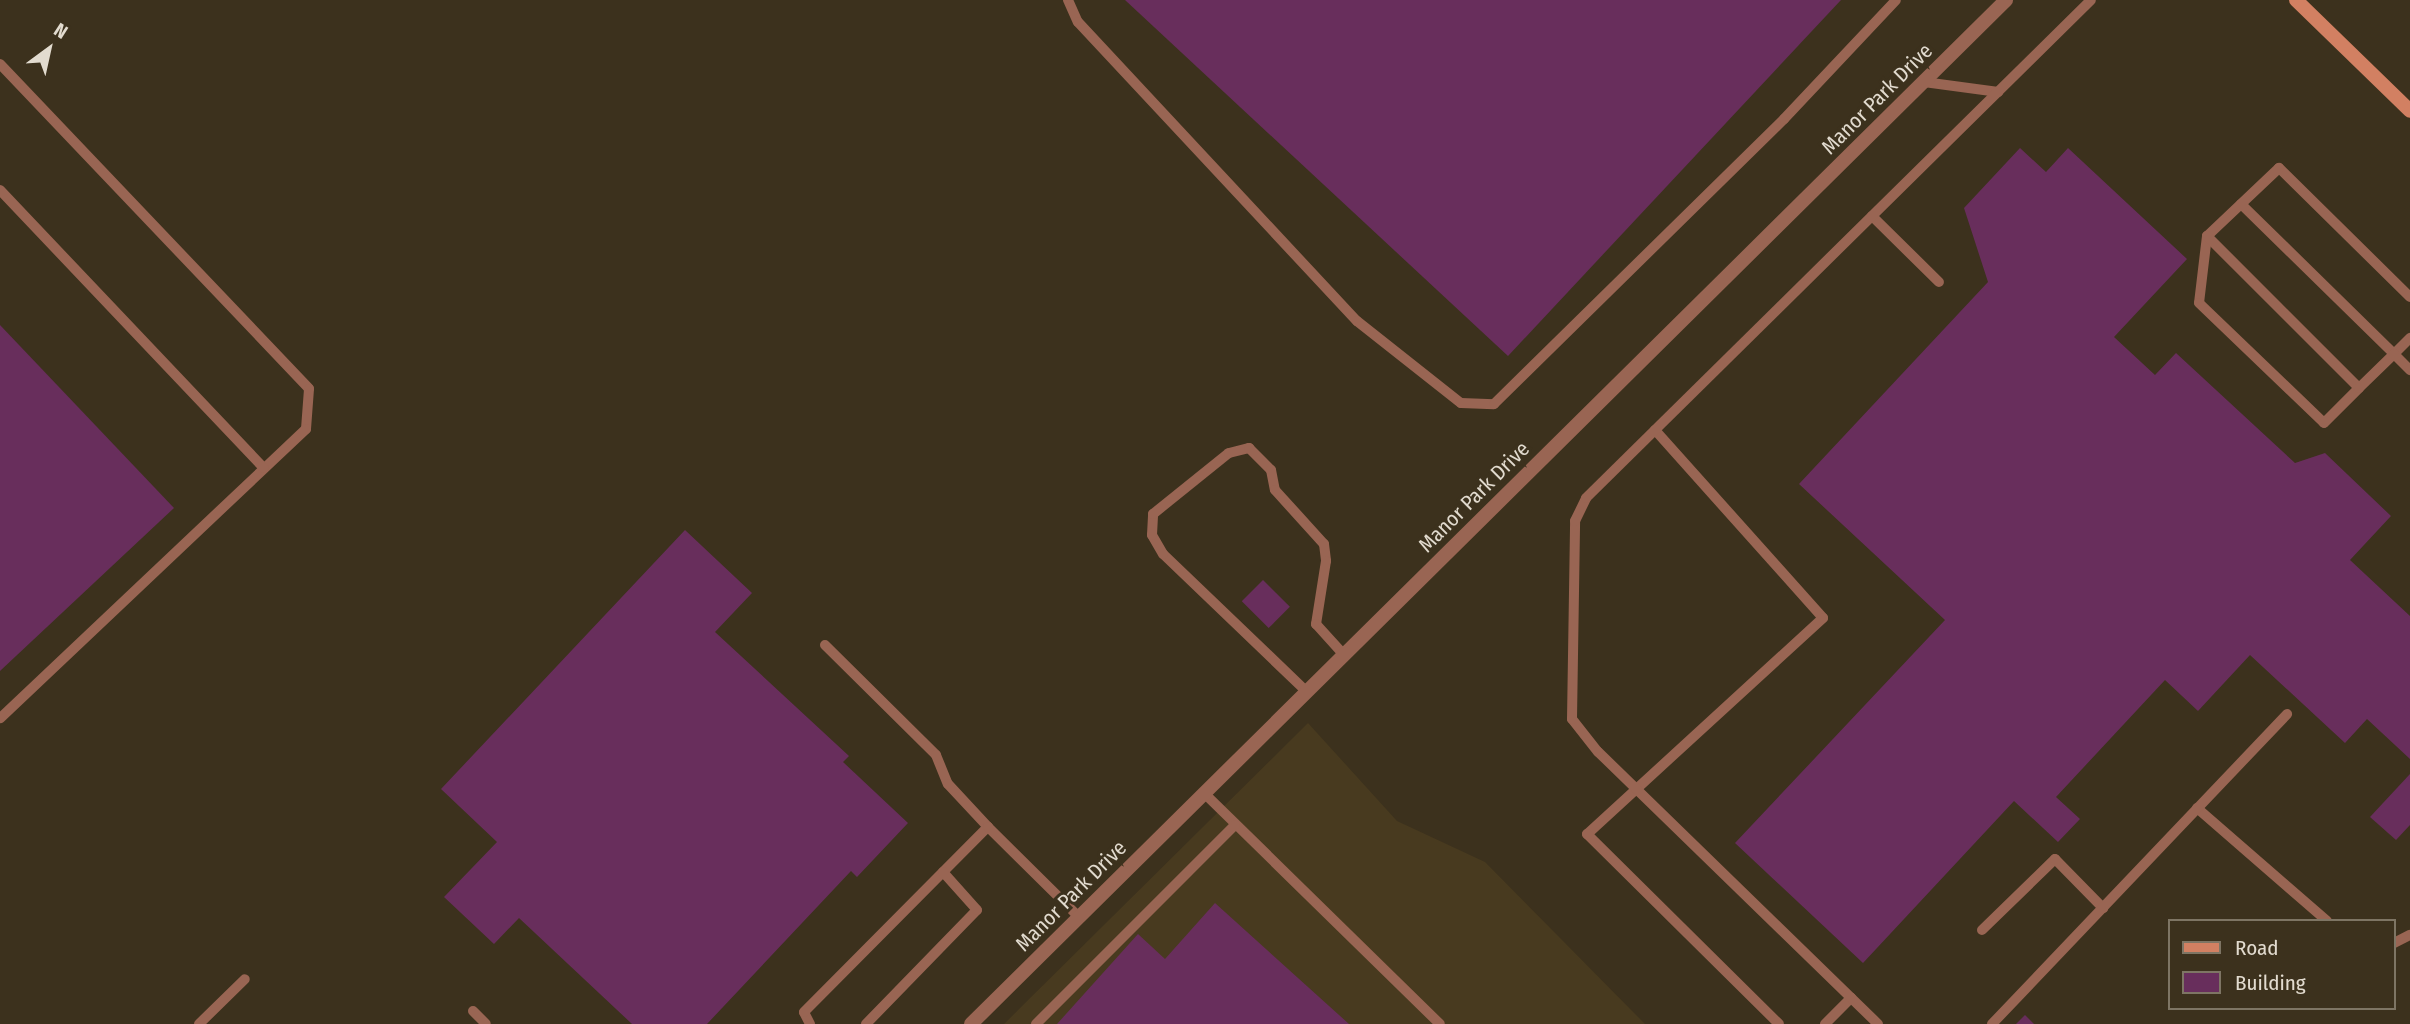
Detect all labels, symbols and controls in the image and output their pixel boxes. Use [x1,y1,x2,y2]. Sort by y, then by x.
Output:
north arrow [14,14,84,84]
text: N [50,18,72,44]
street label: Manor Park Drive [1816,38,1938,160]
street label: Manor Park Drive [1413,436,1535,558]
street label: Manor Park Drive [1010,835,1132,957]
legend [2168,919,2396,1010]
text: Road [2235,935,2279,961]
text: Building [2235,970,2306,996]

